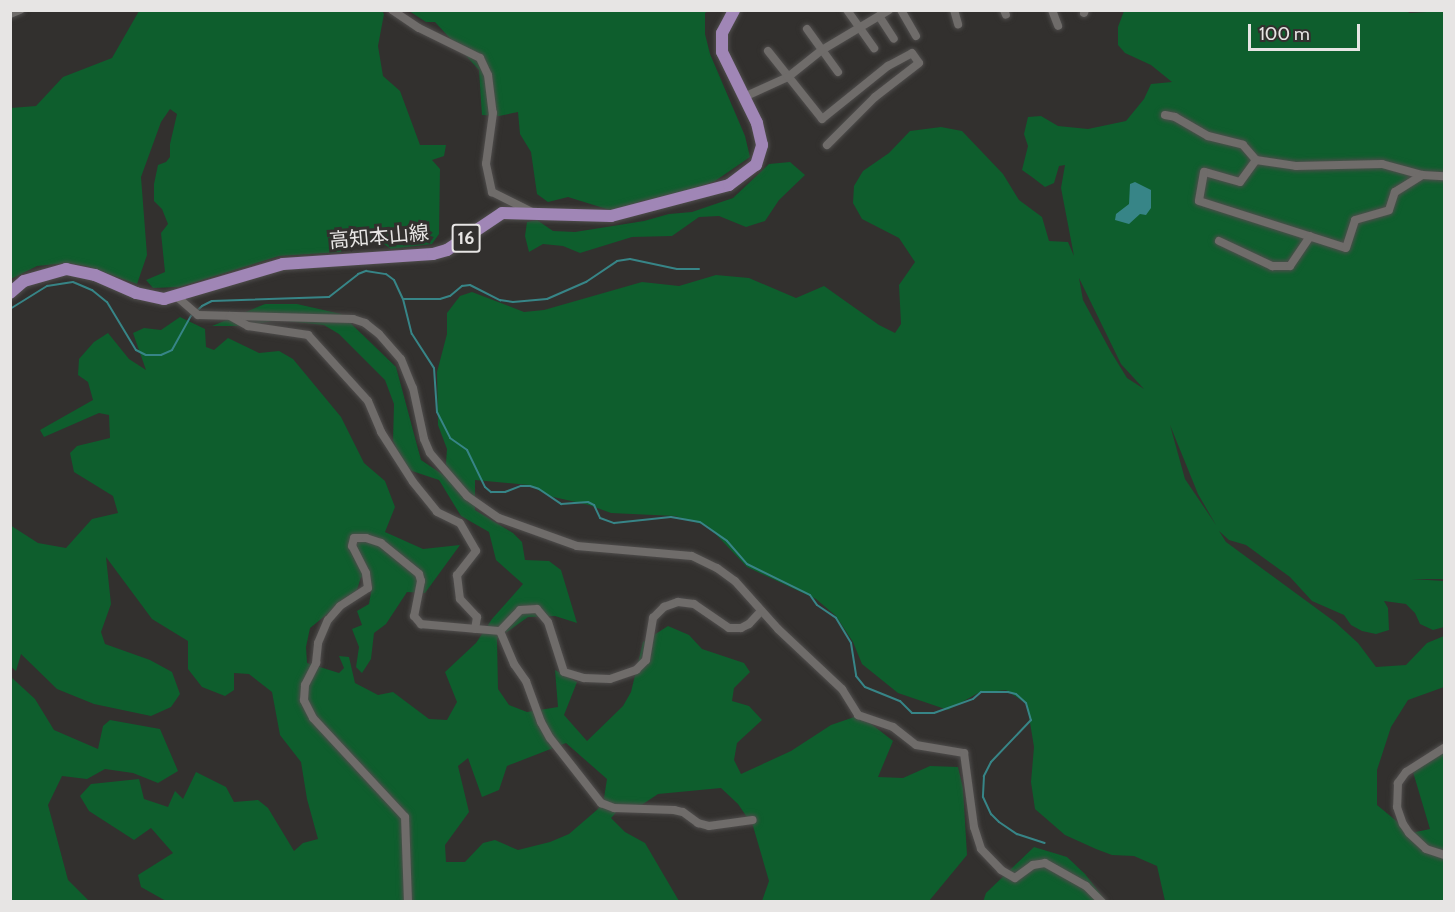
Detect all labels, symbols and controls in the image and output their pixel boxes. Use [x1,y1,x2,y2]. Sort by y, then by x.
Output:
scale bar [1251,12,1364,50]
text: 100 m [1259,23,1310,45]
street label: 高知本山線 [328,221,430,253]
road number: 16 [451,223,481,253]

